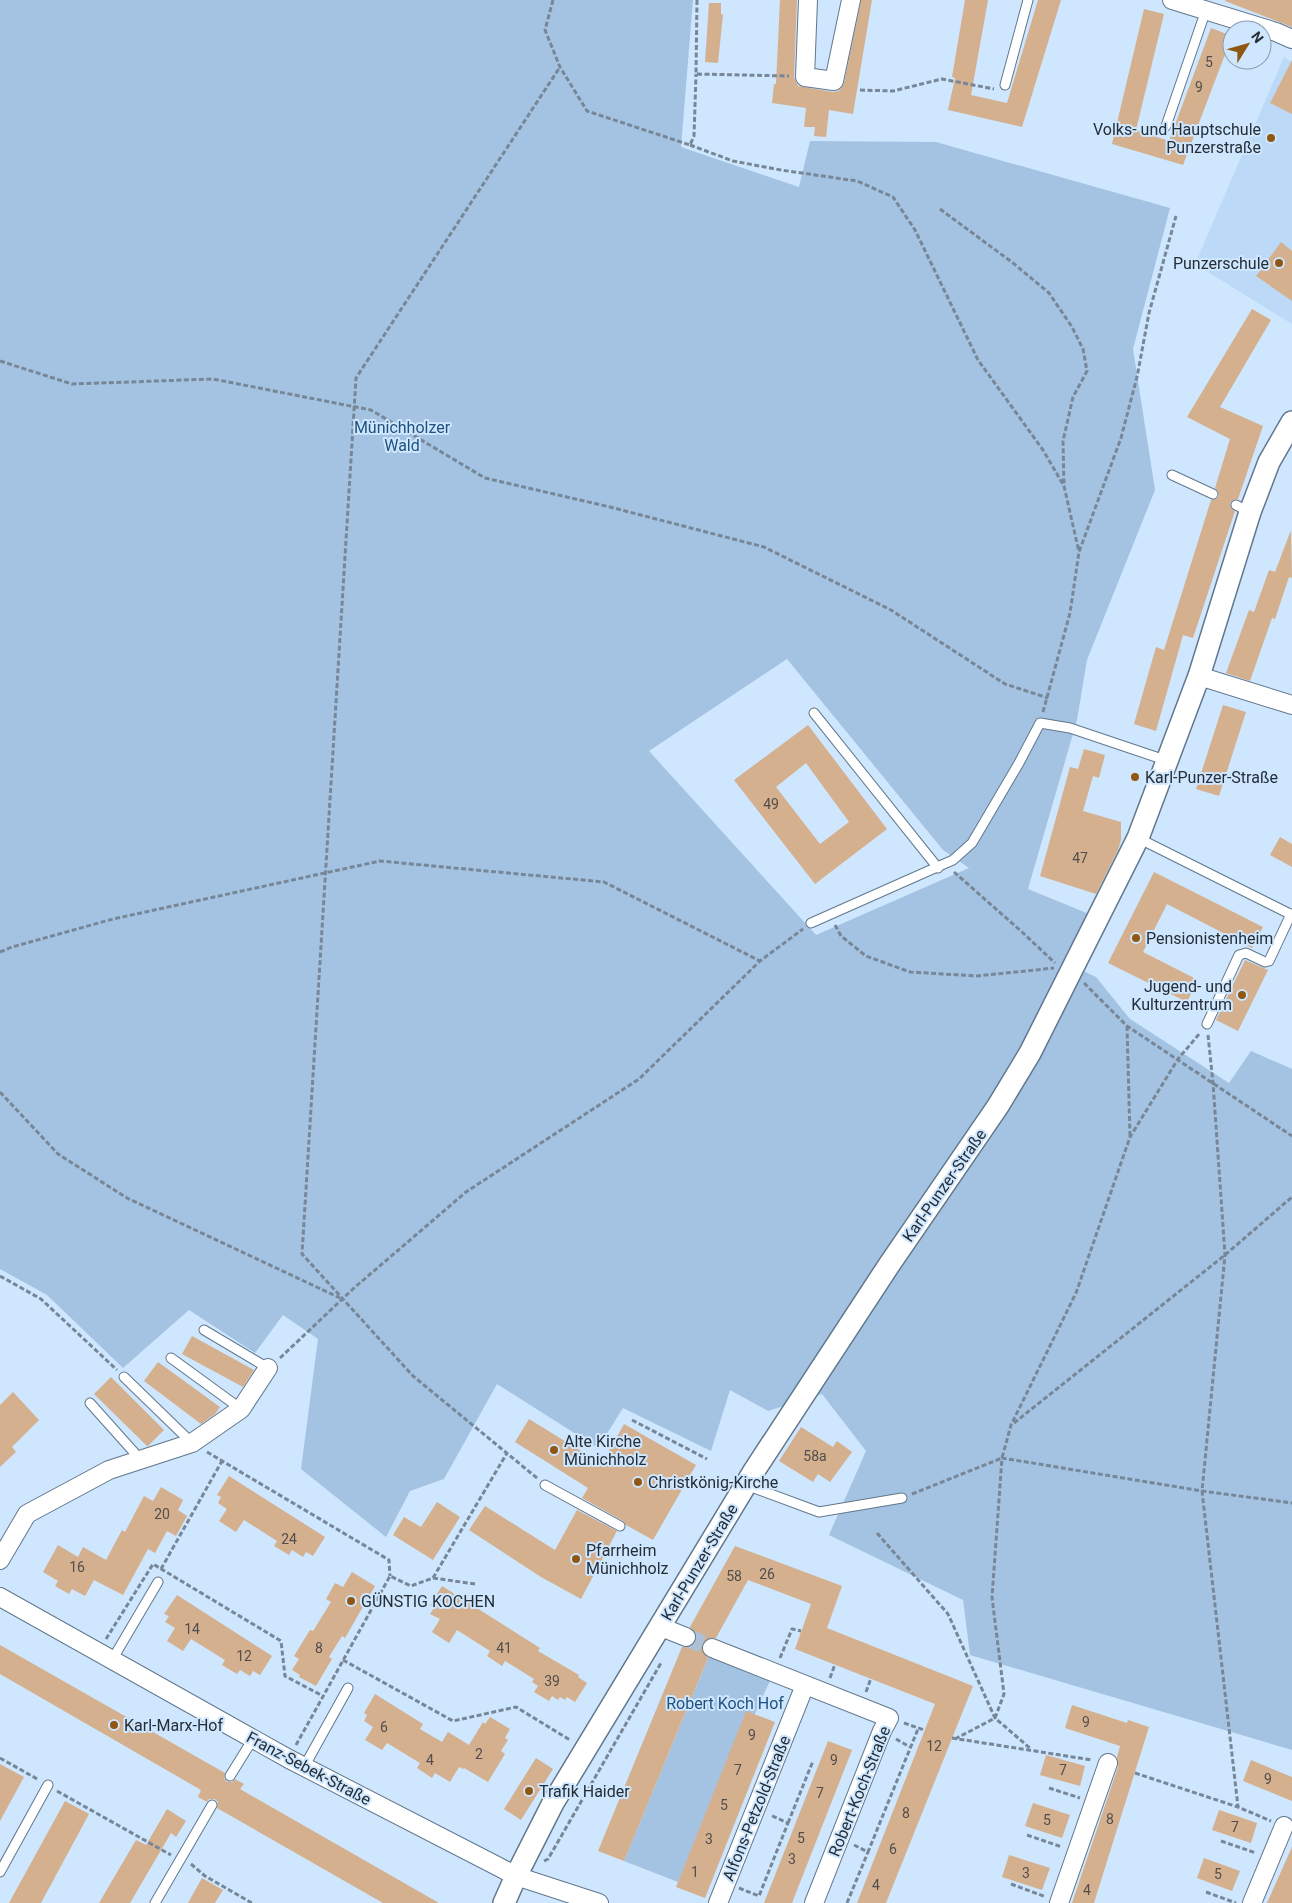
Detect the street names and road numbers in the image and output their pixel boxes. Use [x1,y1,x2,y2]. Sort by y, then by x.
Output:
street label: Karl-Punzer-Straße [899,1125,990,1245]
street label: Karl-Punzer-Straße [657,1500,742,1624]
street label: Robert-Koch-Straße [825,1723,894,1859]
street label: Franz-Sebek-Straße [243,1728,374,1809]
street label: Alfons-Petzold-Straße [719,1733,794,1884]

